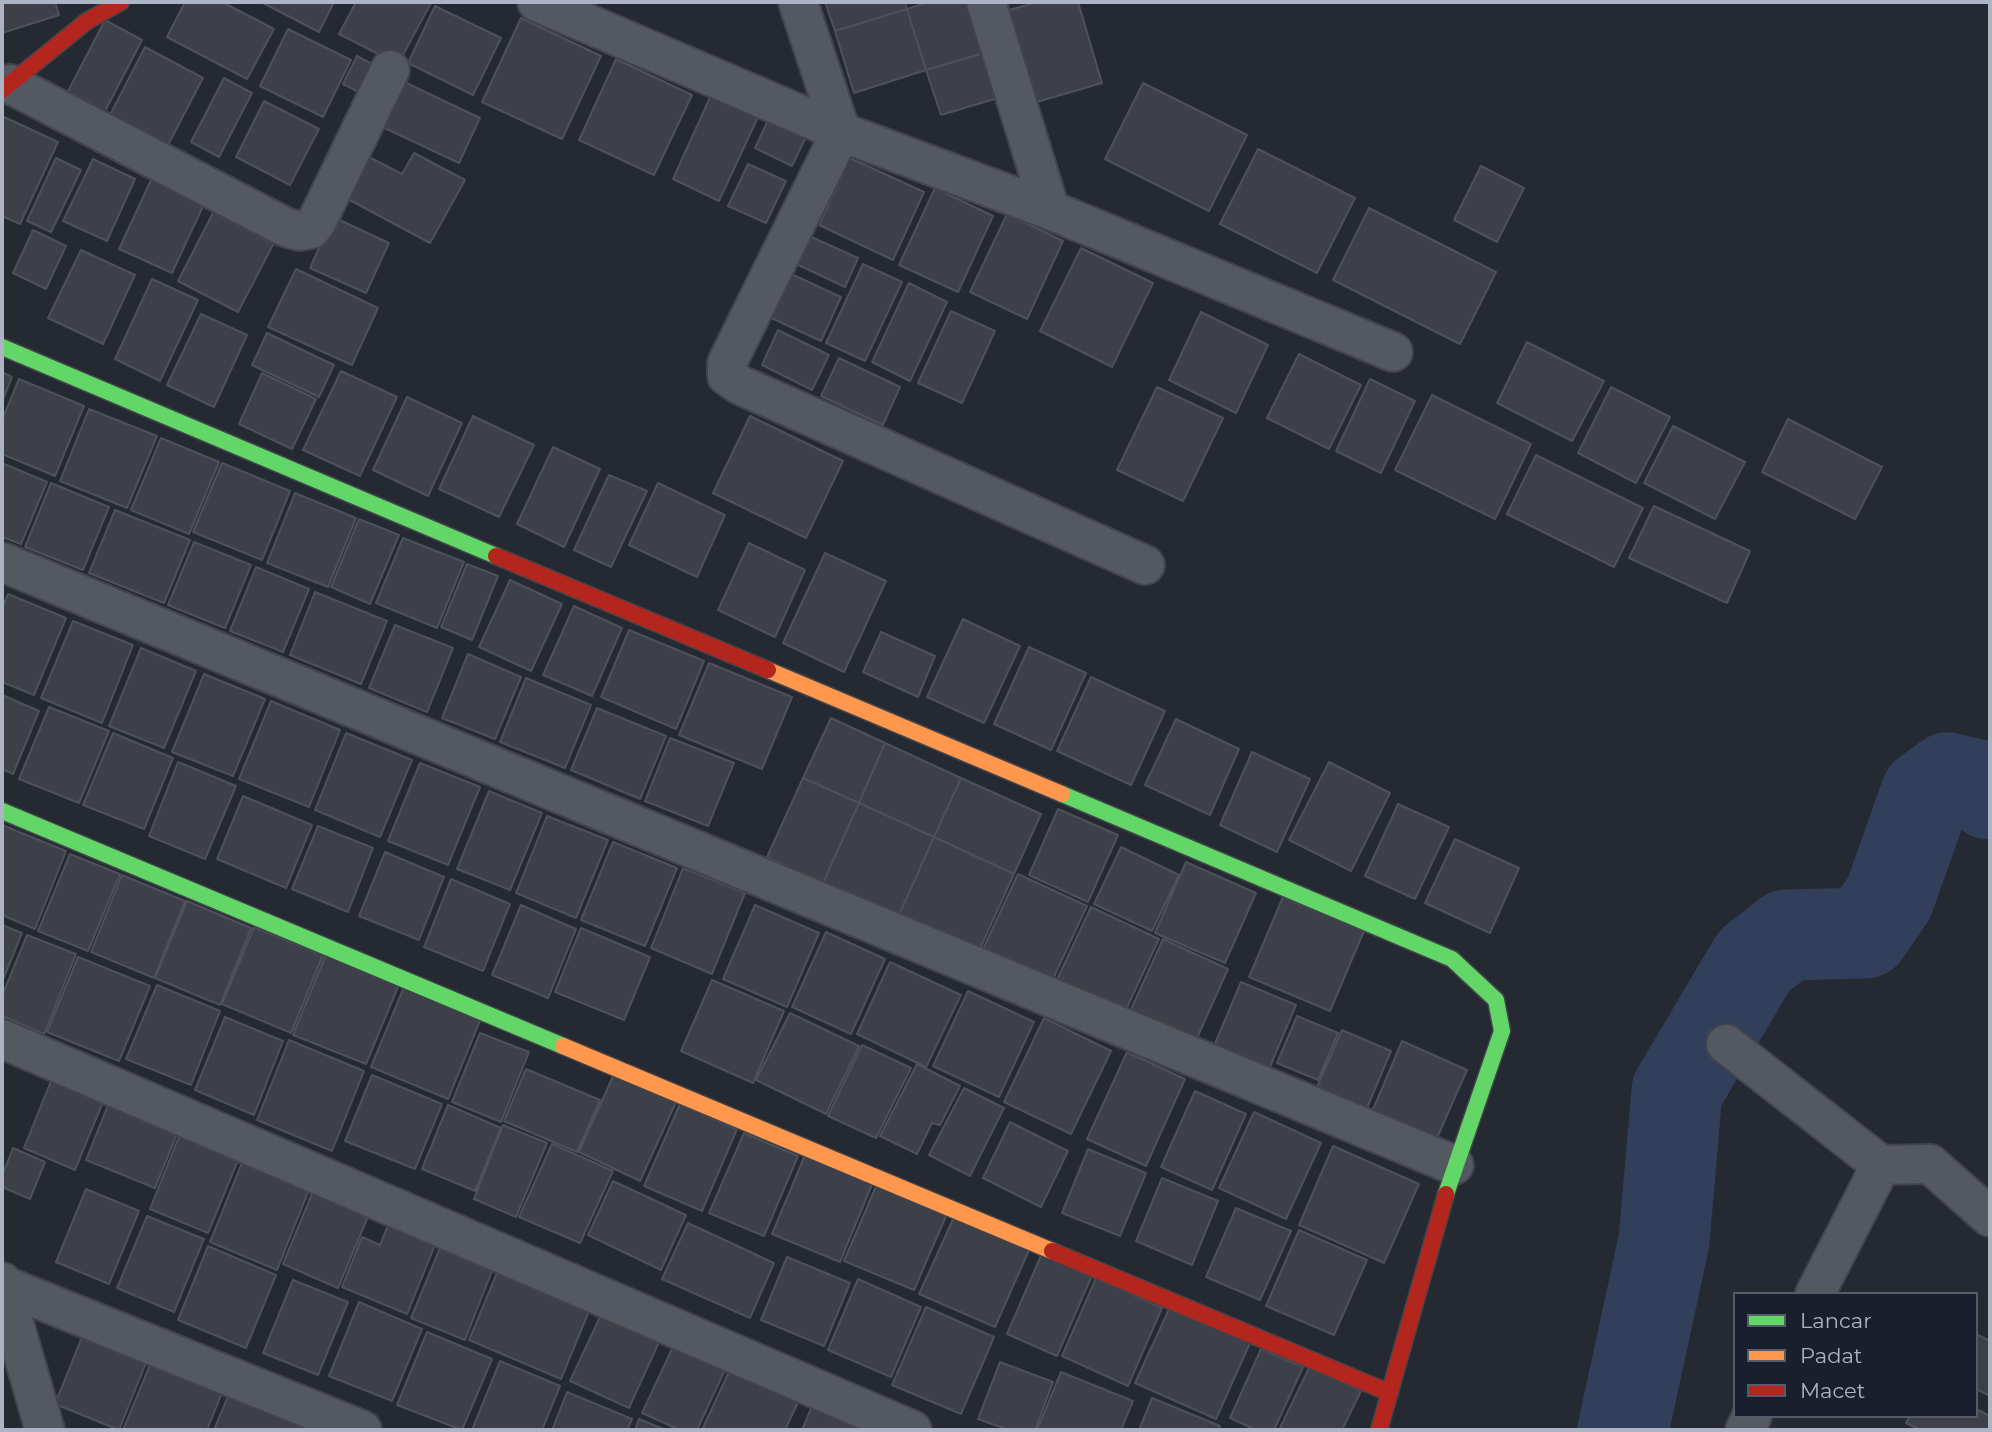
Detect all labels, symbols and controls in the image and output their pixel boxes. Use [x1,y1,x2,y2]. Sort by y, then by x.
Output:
legend [1733,1292,1978,1418]
text: Lancar [1800,1308,1872,1333]
text: Padat [1800,1343,1862,1368]
text: Macet [1800,1378,1865,1403]

